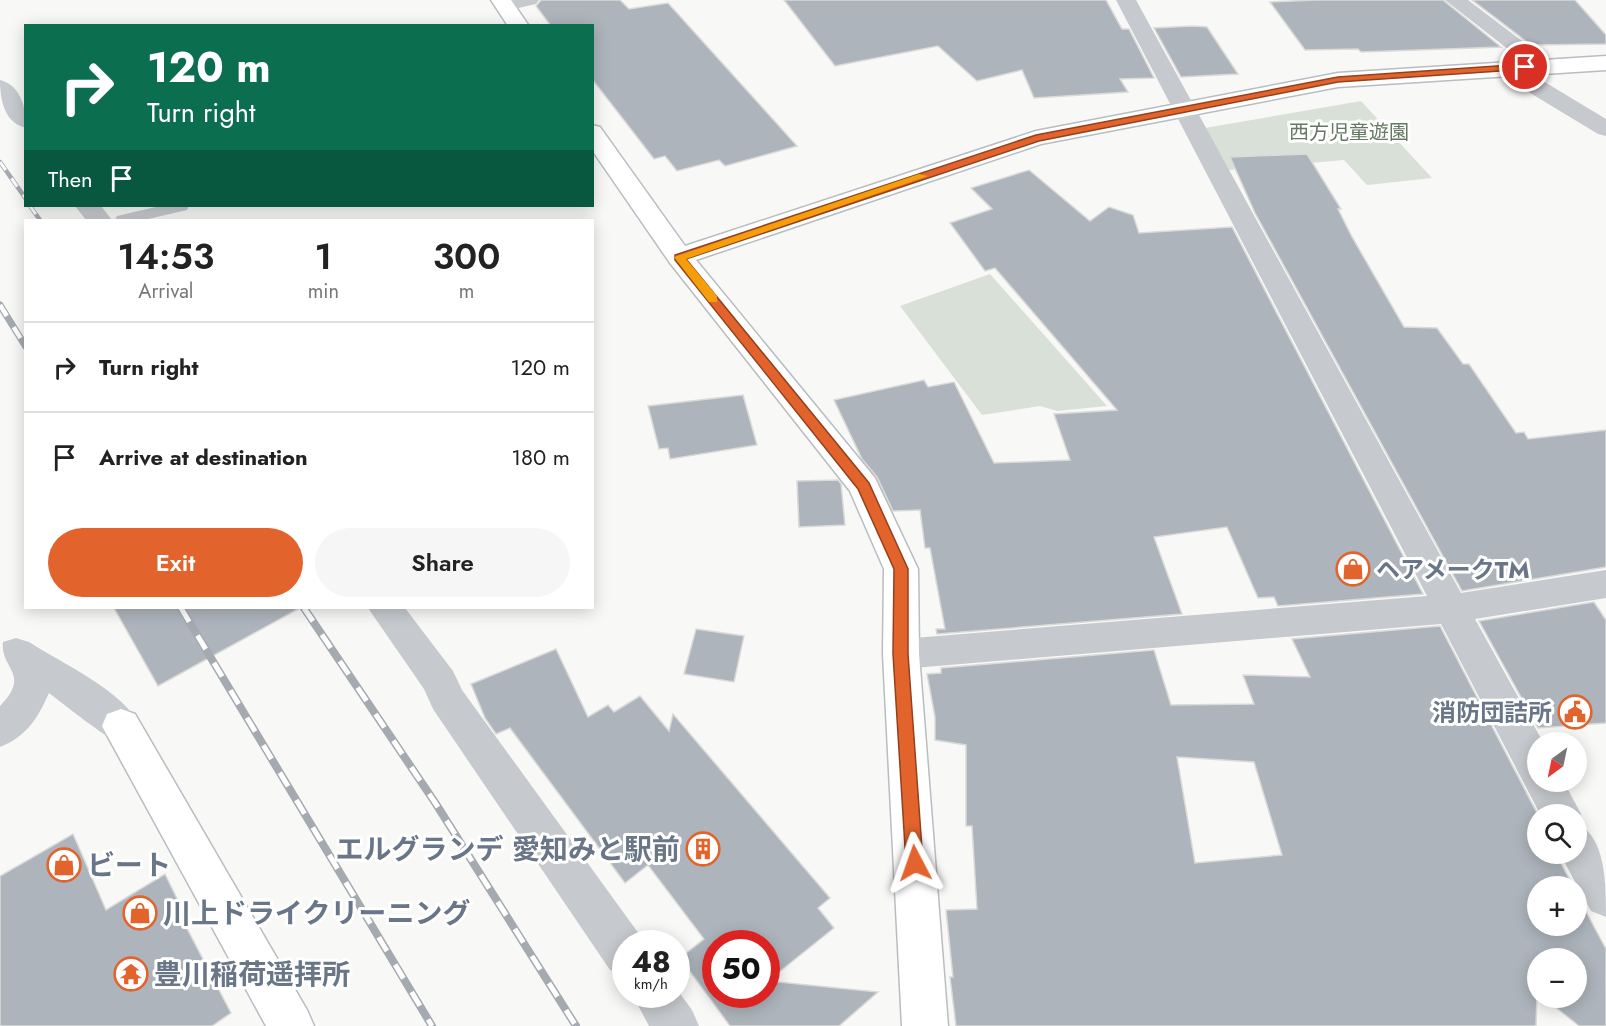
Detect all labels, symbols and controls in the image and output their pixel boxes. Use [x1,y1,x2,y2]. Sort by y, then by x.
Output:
text: 120 m [147,37,271,98]
pin [1499,41,1550,92]
icon: right [48,48,126,126]
icon: arrive [1508,50,1541,83]
text: Turn right [147,93,255,132]
park label: 西方児童遊園 [1289,118,1409,147]
icon: arrive [105,162,138,195]
text: Then [48,163,93,195]
text: 14:53 [118,230,214,282]
text: 1 [315,230,332,282]
text: 300 [433,230,500,282]
text: Arrival [138,277,193,306]
text: min [308,277,339,306]
text: m [459,277,474,306]
icon: right [48,351,81,384]
text: Turn right [99,351,199,383]
text: 120 m [511,351,570,383]
icon: arrive [48,441,81,474]
text: Arrive at destination [99,441,308,473]
text: 180 m [511,441,570,473]
button: Exit [48,528,303,597]
button: Share [315,528,570,597]
shop icon: ヘアメークTM [1335,551,1371,587]
place label: ヘアメークTM [1376,552,1530,587]
public building icon: 消防団詰所 [1557,694,1593,730]
place label: 消防団詰所 [1432,695,1552,730]
north arrow [1527,732,1587,792]
map controls [1527,732,1587,1008]
button: search [1527,804,1587,864]
place label: エルグランデ 愛知みと駅前 [336,829,680,870]
building icon: エルグランデ 愛知みと駅前 [685,831,721,867]
position arrow [883,831,947,895]
place label: ビート [87,845,171,886]
shop icon: ビート [46,847,82,883]
button: + [1527,876,1587,936]
place label: 川上ドライクリーニング [163,893,470,934]
shop icon: 川上ドライクリーニング [122,895,158,931]
speed limit sign: 50 [702,930,780,1008]
text: 48 [631,940,671,983]
button: − [1527,948,1587,1008]
place label: 豊川稲荷遥拝所 [154,954,350,995]
temple icon: 豊川稲荷遥拝所 [113,956,149,992]
text: km/h [634,973,668,995]

